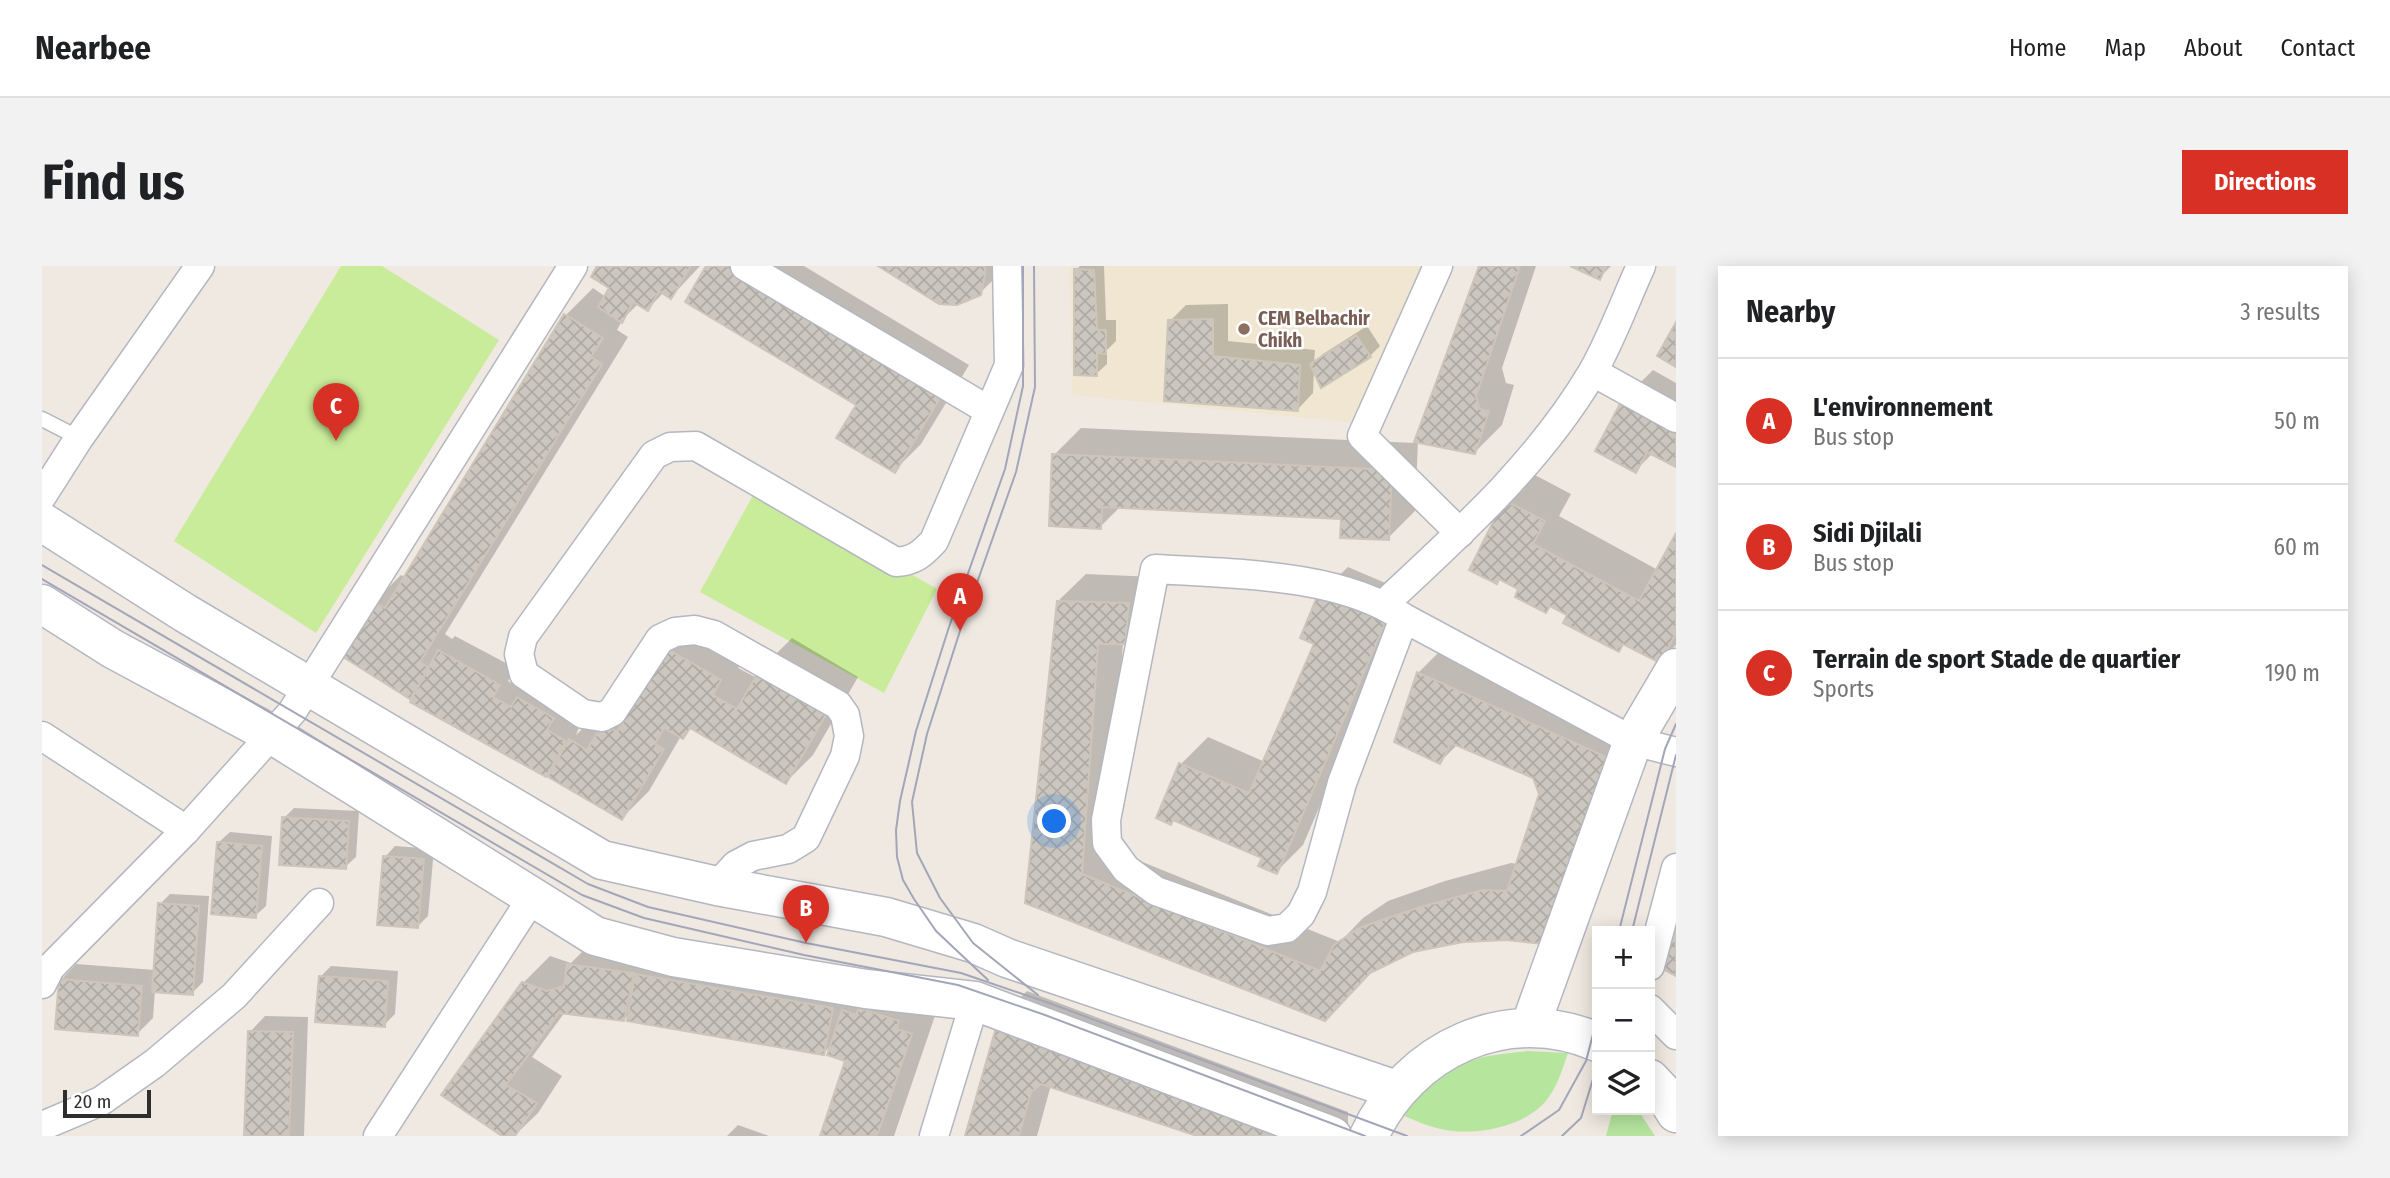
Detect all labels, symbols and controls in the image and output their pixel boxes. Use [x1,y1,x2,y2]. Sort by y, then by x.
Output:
text: Nearbee [35,28,151,68]
text: Home [2009,34,2066,62]
text: Map [2104,34,2146,62]
text: About [2184,34,2242,62]
text: Contact [2280,34,2355,62]
button: Directions [2182,150,2348,214]
text: Find us [42,153,185,212]
text: Nearby [1746,294,1835,330]
text: 3 results [2240,298,2320,326]
place label: CEM Belbachir Chikh [1258,307,1371,352]
marker: CEM Belbachir Chikh [1236,321,1252,337]
pin: C [313,383,359,441]
text: L'environnement [1813,392,1993,423]
text: A [1763,407,1775,435]
text: 50 m [2274,407,2320,435]
text: Bus stop [1813,423,1894,451]
text: Sidi Djilali [1813,518,1922,549]
text: B [1763,533,1775,561]
text: 60 m [2274,533,2320,561]
text: Bus stop [1813,549,1894,577]
pin: A [937,573,983,631]
text: Terrain de sport Stade de quartier [1813,644,2180,675]
text: C [1763,659,1775,687]
text: 190 m [2265,659,2320,687]
text: Sports [1813,675,1874,703]
your location [1037,804,1071,838]
pin: B [783,885,829,943]
map controls [1592,926,1655,1115]
button: + [1592,926,1655,989]
button: − [1592,989,1655,1052]
button: layers [1592,1052,1655,1115]
scale bar [63,1087,150,1119]
text: 20 m [74,1090,111,1113]

